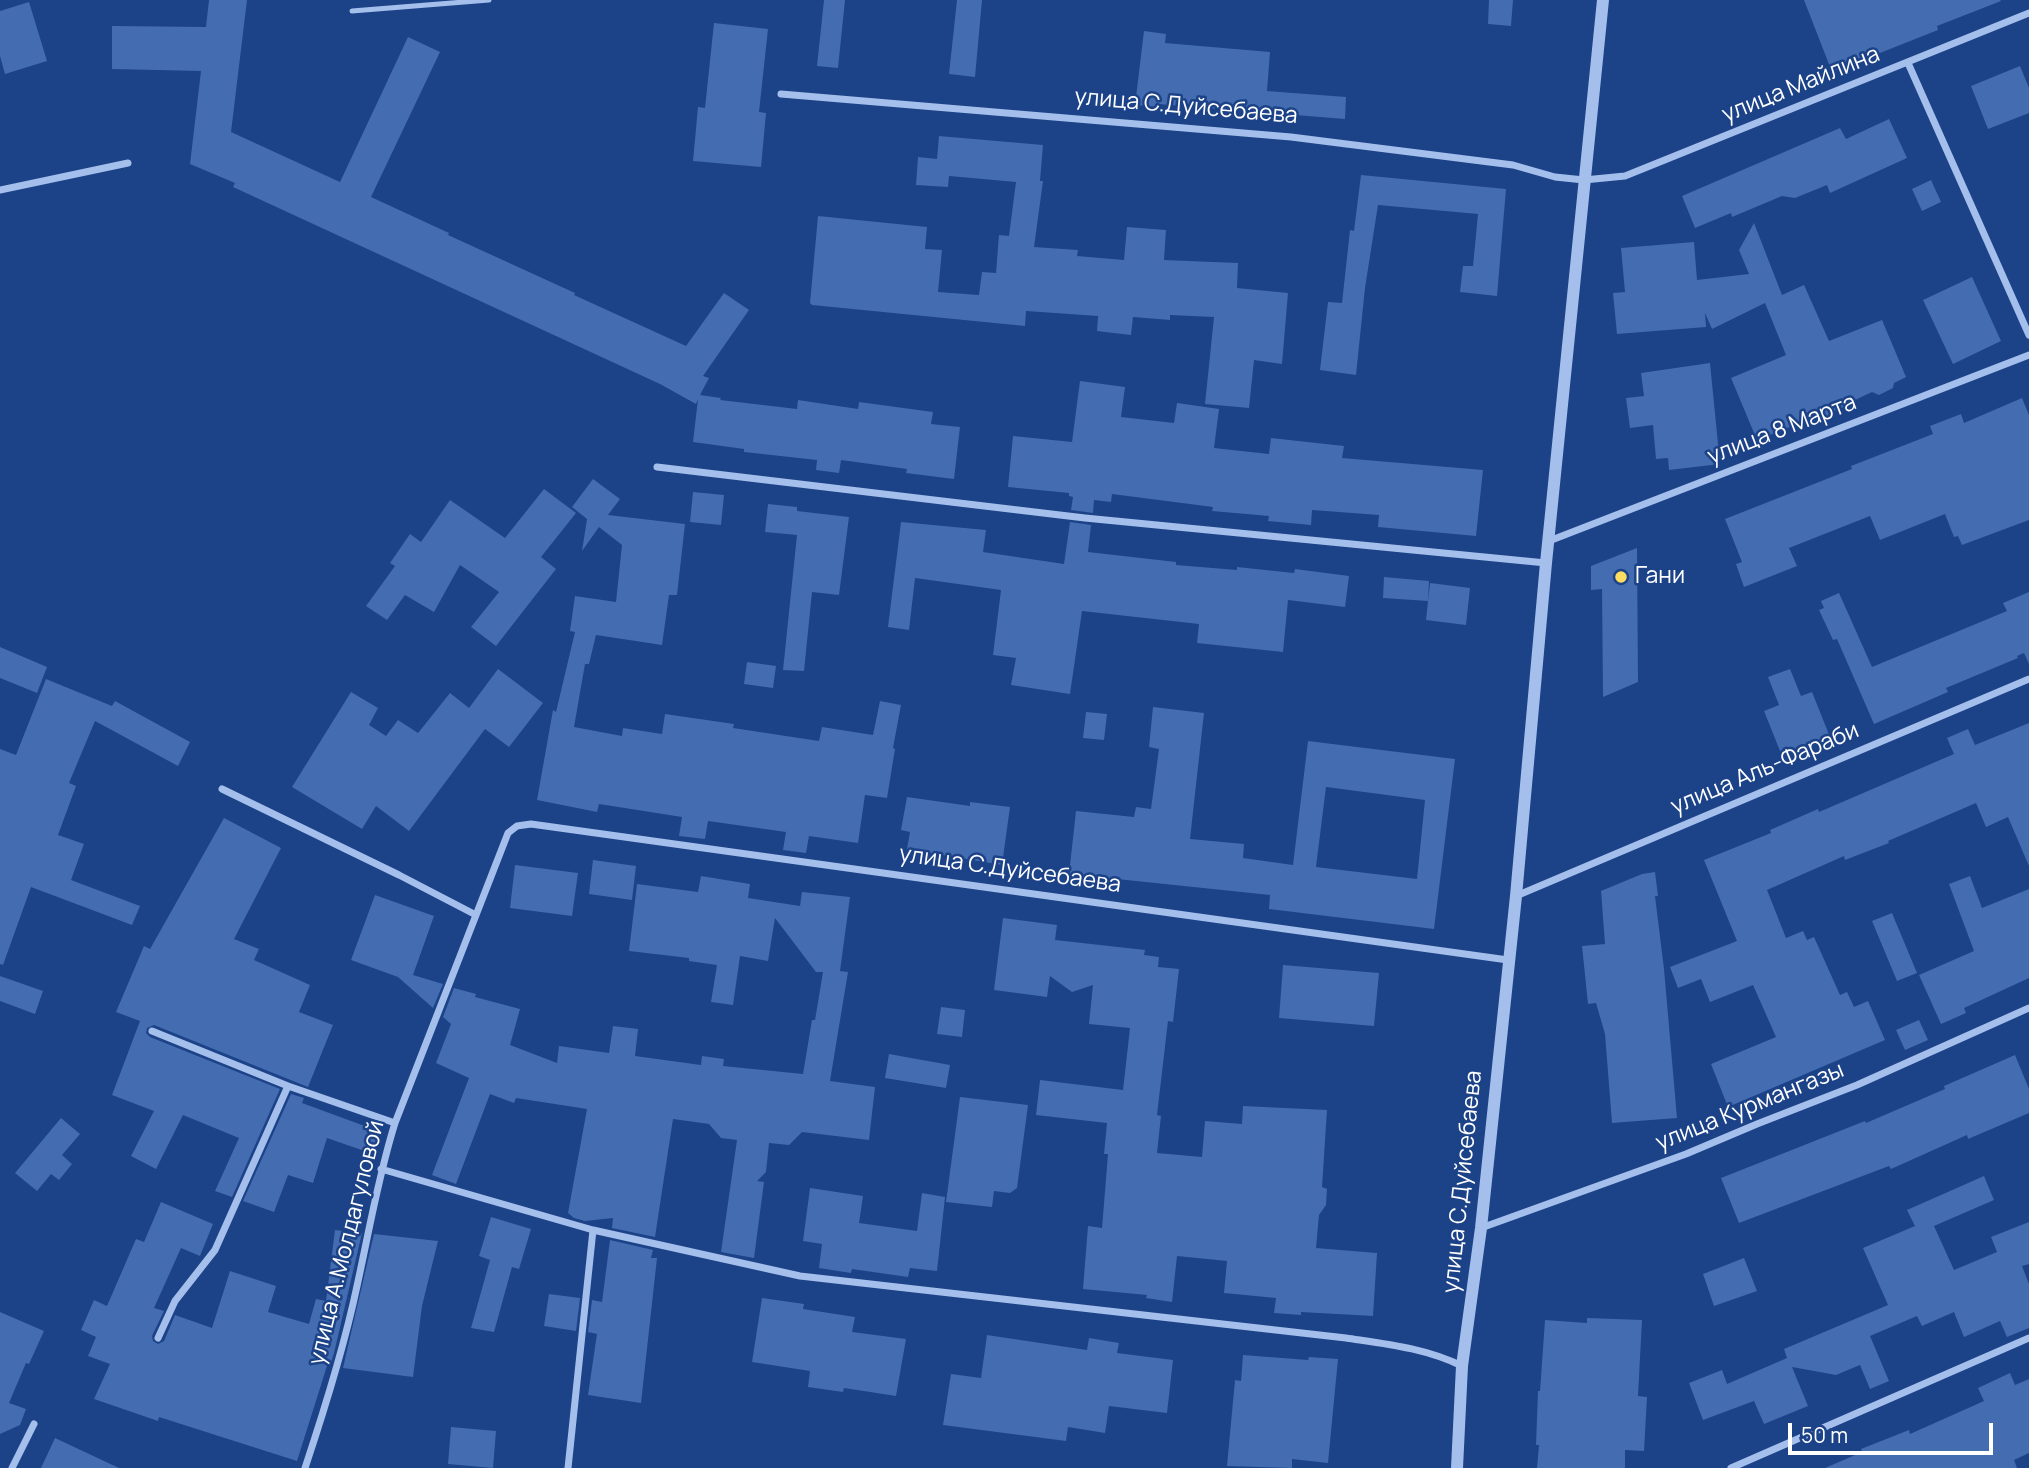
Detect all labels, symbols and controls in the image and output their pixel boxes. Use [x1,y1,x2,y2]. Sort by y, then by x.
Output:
street label: улица Майлина [1718,41,1884,129]
street label: улица С.Дуйсебаева [1073,84,1299,130]
street label: улица 8 Марта [1704,389,1860,471]
place label: Гани [1635,563,1685,591]
marker: Гани [1613,569,1629,585]
street label: улица Аль-Фараби [1667,717,1863,821]
street label: улица С.Дуйсебаева [897,841,1123,899]
street label: улица Курмангазы [1652,1057,1848,1157]
street label: улица С.Дуйсебаева [1438,1069,1488,1295]
street label: улица А.Молдагуловой [303,1118,391,1368]
scale bar [1791,1408,1996,1452]
text: 50 m [1801,1421,1848,1449]

